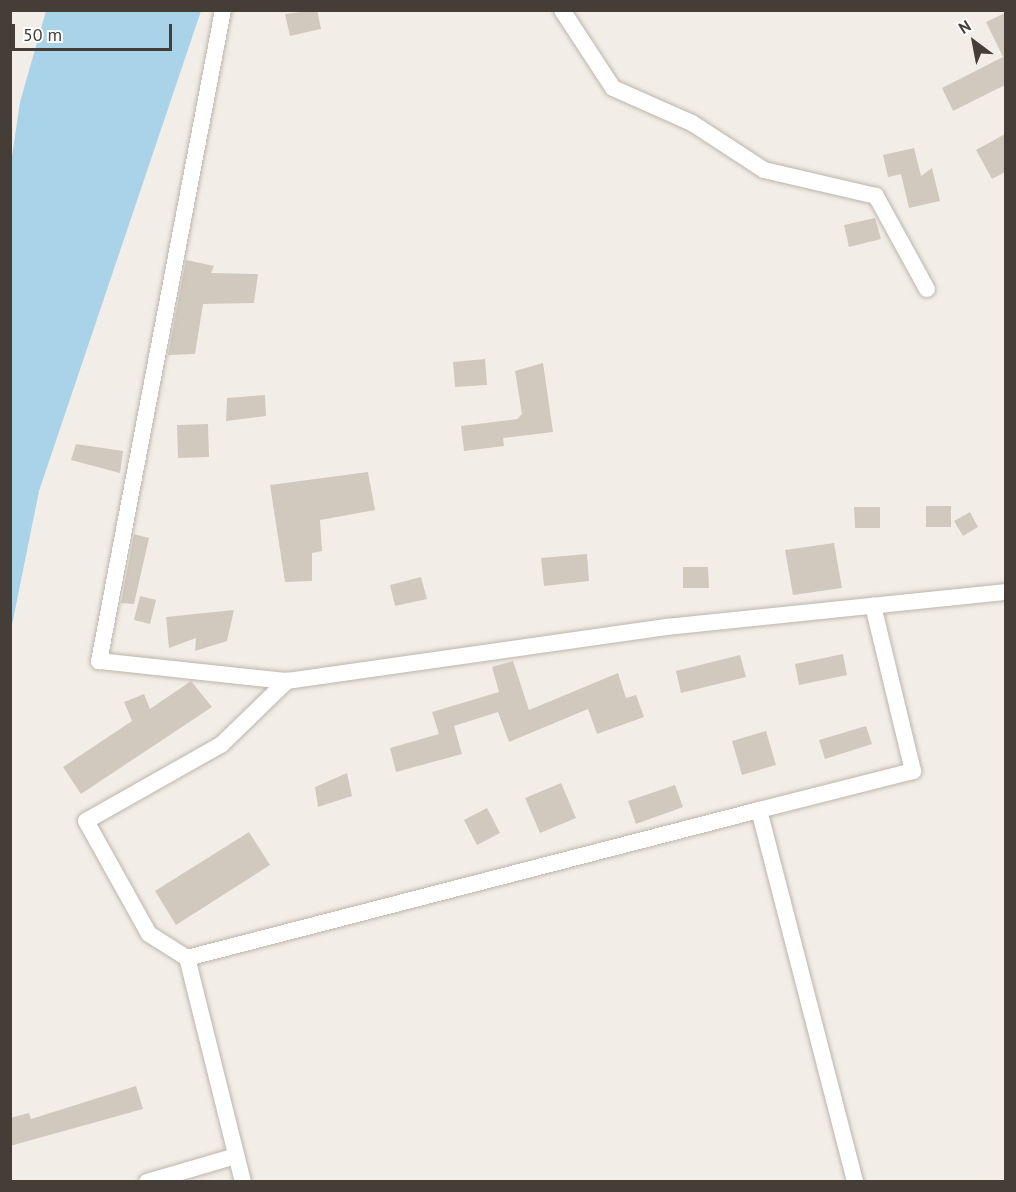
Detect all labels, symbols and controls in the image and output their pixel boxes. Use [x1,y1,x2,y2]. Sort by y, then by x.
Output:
scale bar [15,12,176,50]
north arrow [944,12,1004,72]
text: N [955,15,974,38]
text: 50 m [23,23,62,46]

